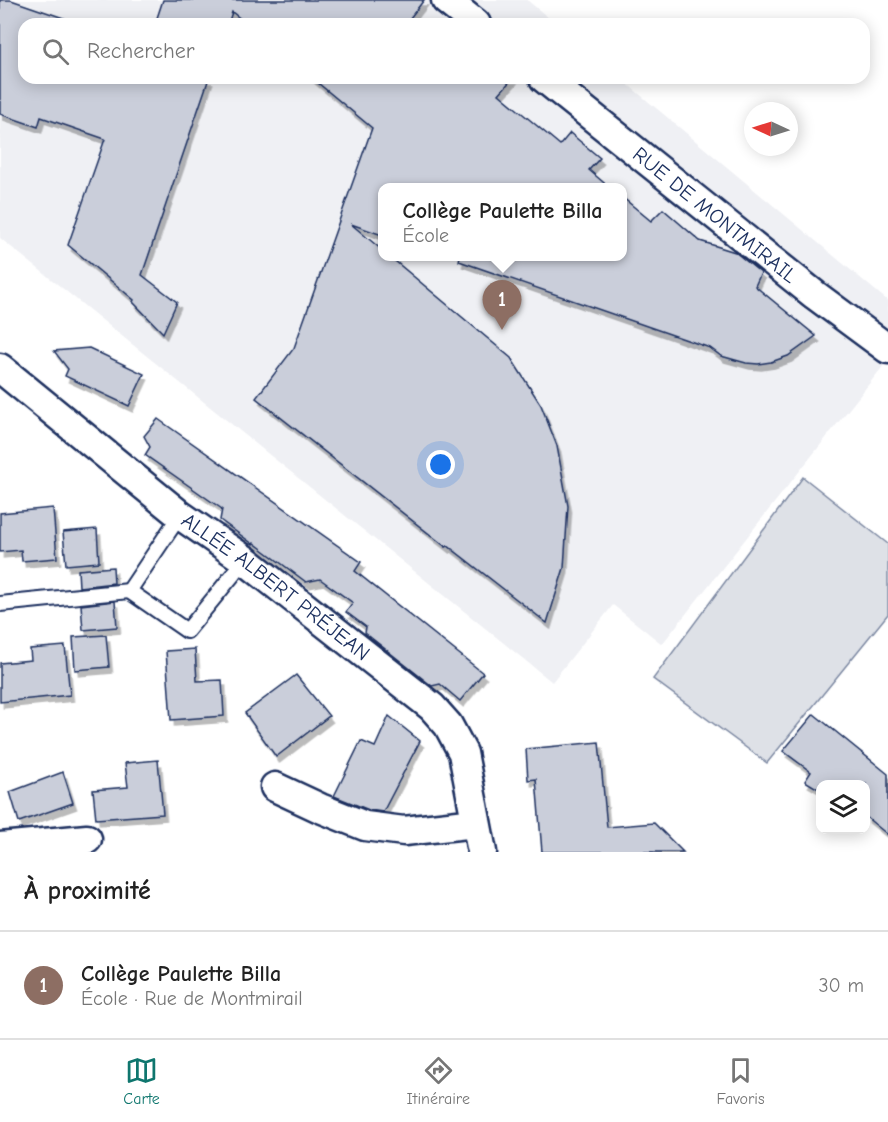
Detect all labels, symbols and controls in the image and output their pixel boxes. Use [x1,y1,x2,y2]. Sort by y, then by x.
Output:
search box [18,18,870,84]
icon: search [39,35,72,68]
text: Rechercher [87,38,195,64]
north arrow [744,102,798,156]
street label: RUE DE MONTMIRAIL [628,142,802,288]
popup [378,183,627,261]
text: Collège Paulette Billa [402,198,603,224]
text: École [402,224,449,247]
pin: 1 [482,280,522,330]
your location [426,450,455,479]
street label: ALLÉE ALBERT PRÉJEAN [177,508,375,665]
map controls [816,780,870,834]
button: layers [816,780,870,834]
text: À proximité [24,876,151,906]
text: Collège Paulette Billa [81,961,281,987]
text: 1 [40,974,47,997]
text: 30 m [818,974,864,997]
text: École · Rue de Montmirail [81,987,303,1010]
tab: Carte [123,1054,160,1108]
tab: Itinéraire [407,1054,470,1108]
tab: Favoris [717,1054,765,1108]

